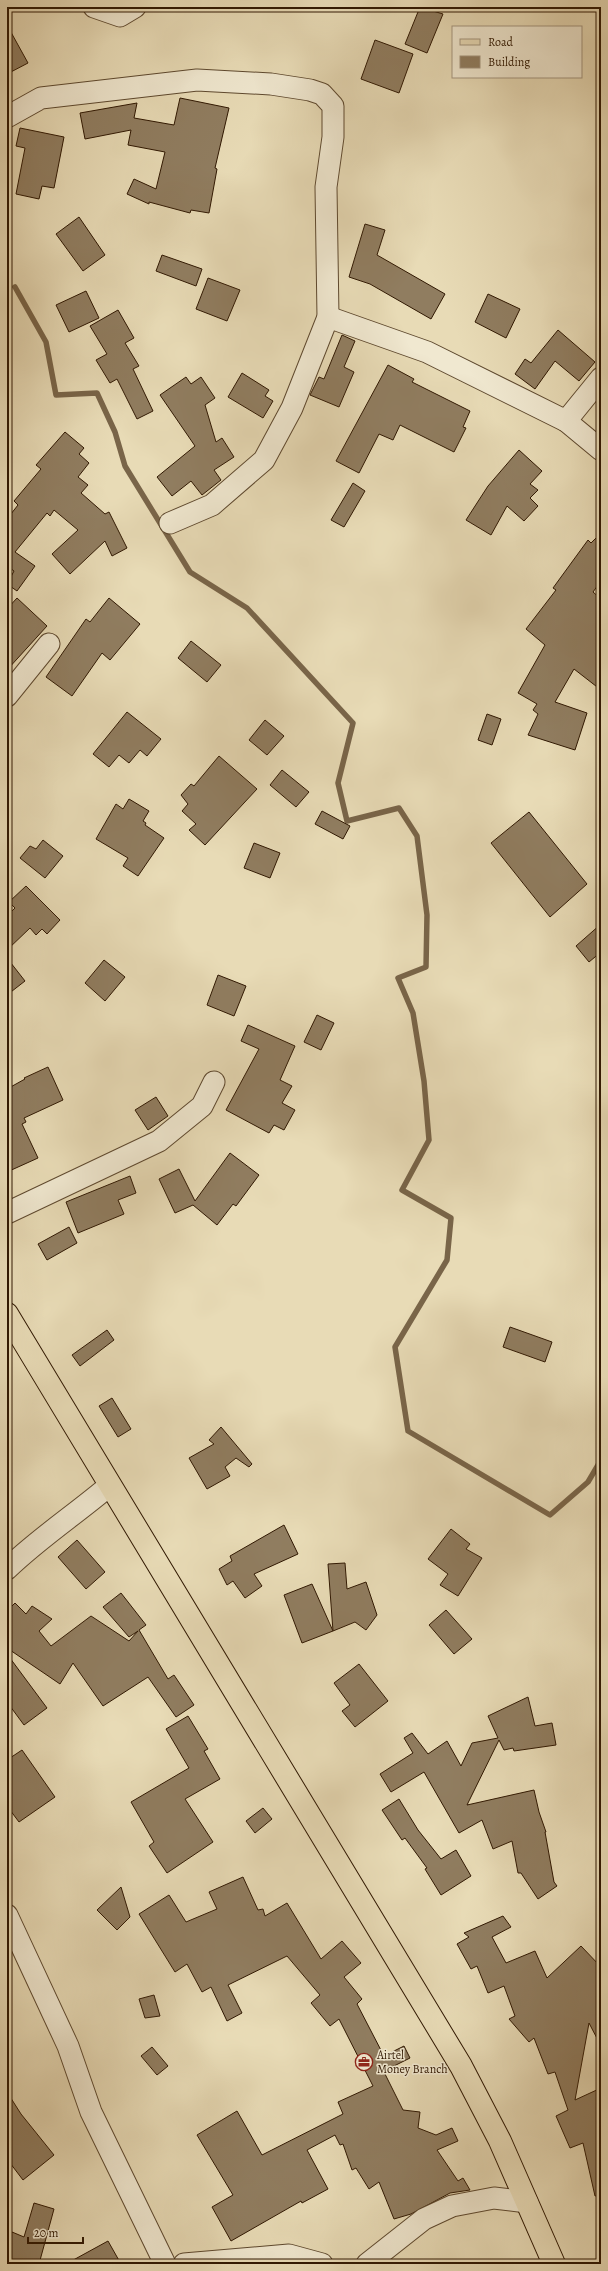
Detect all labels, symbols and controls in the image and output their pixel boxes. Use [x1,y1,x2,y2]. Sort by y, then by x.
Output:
legend [452,26,582,78]
text: Road [488,34,514,50]
text: Building [488,54,530,70]
place label: Airtel Money Branch [376,2047,448,2077]
office icon: Airtel Money Branch [354,2052,374,2072]
scale bar [28,2219,83,2245]
text: 20 m [34,2225,58,2241]

